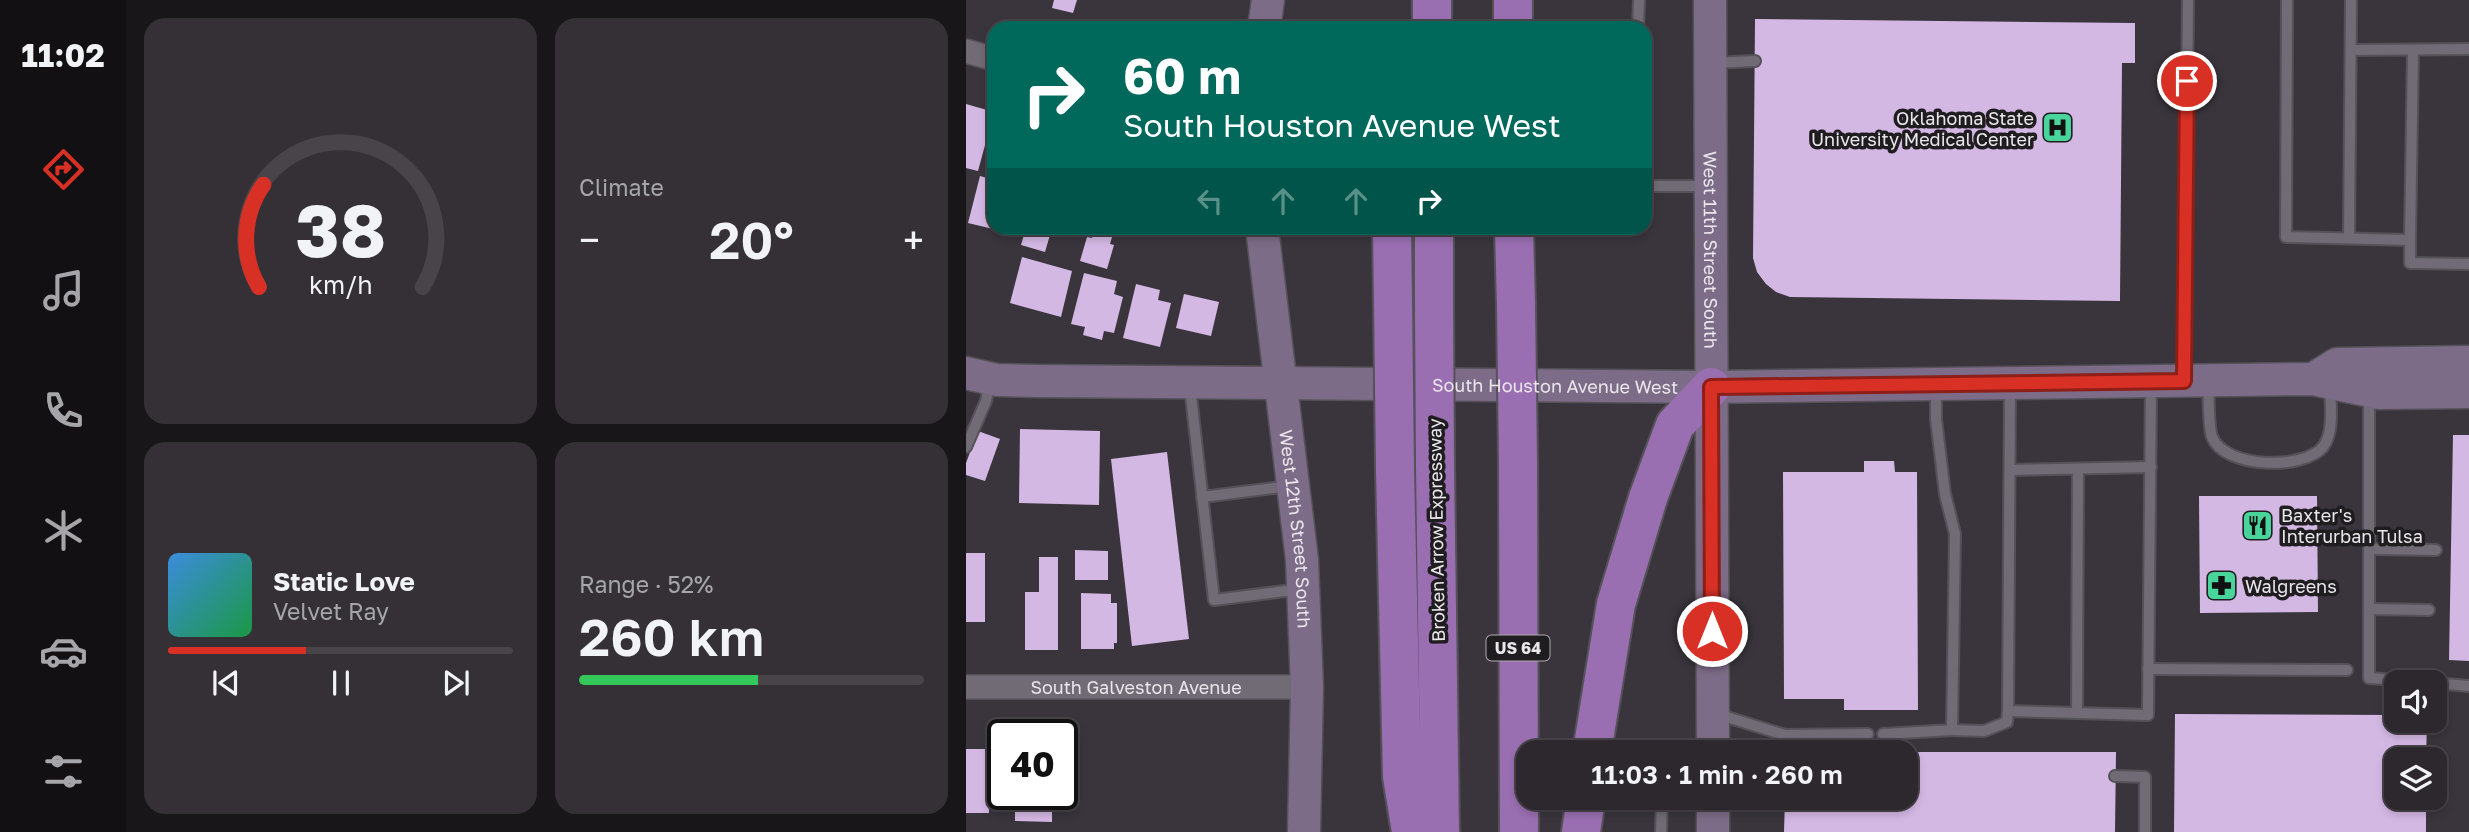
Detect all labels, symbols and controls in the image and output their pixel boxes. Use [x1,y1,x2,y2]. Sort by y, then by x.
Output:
text: 11:02 [21,36,105,74]
text: 60 m [1123,46,1241,105]
icon: right [1008,49,1099,140]
pin [2157,51,2217,111]
icon: arrive [2168,62,2206,100]
text: South Houston Avenue West [1123,106,1561,144]
place label: Oklahoma State University Medical Center [1811,107,2034,150]
hospital icon: Oklahoma State University Medical Center [2040,111,2074,145]
icon: directions [39,145,88,194]
street label: West 11th Street South [1700,151,1722,349]
text: Climate [579,173,664,201]
icon: left [1191,182,1229,220]
icon: ahead [1264,182,1302,220]
icon: ahead [1337,182,1375,220]
icon: right [1410,182,1448,220]
text: 38 [295,186,386,273]
text: 20° [709,208,794,270]
text: − [579,217,600,262]
text: + [903,217,924,262]
icon: music [39,266,88,315]
text: km/h [309,269,372,300]
street label: South Houston Avenue West [1432,374,1678,398]
icon: phone [39,386,88,435]
street label: Broken Arrow Expressway [1423,418,1449,642]
street label: West 12th Street South [1275,428,1316,629]
place label: Baxter's Interurban Tulsa [2281,504,2423,547]
icon: climate [39,506,88,555]
restaurant icon: Baxter's Interurban Tulsa [2241,508,2275,542]
text: Static Love [273,566,415,597]
pharmacy icon: Walgreens [2205,569,2239,603]
text: Range · 52% [579,570,713,598]
place label: Walgreens [2245,575,2337,597]
position arrow [1675,594,1749,668]
text: Velvet Ray [273,597,389,625]
text: 260 km [579,605,764,667]
icon: car [39,627,88,676]
road number: US 64 [1486,636,1550,660]
icon: previous [207,664,245,702]
icon: pause [322,664,360,702]
icon: next [437,664,475,702]
map controls [2384,670,2447,810]
button: sound [2384,670,2447,733]
street label: South Galveston Avenue [1030,676,1242,698]
speed limit sign: 40 [987,719,1078,810]
icon: filters [39,747,88,796]
button: layers [2384,747,2447,810]
text: 11:03 · 1 min · 260 m [1591,759,1843,790]

